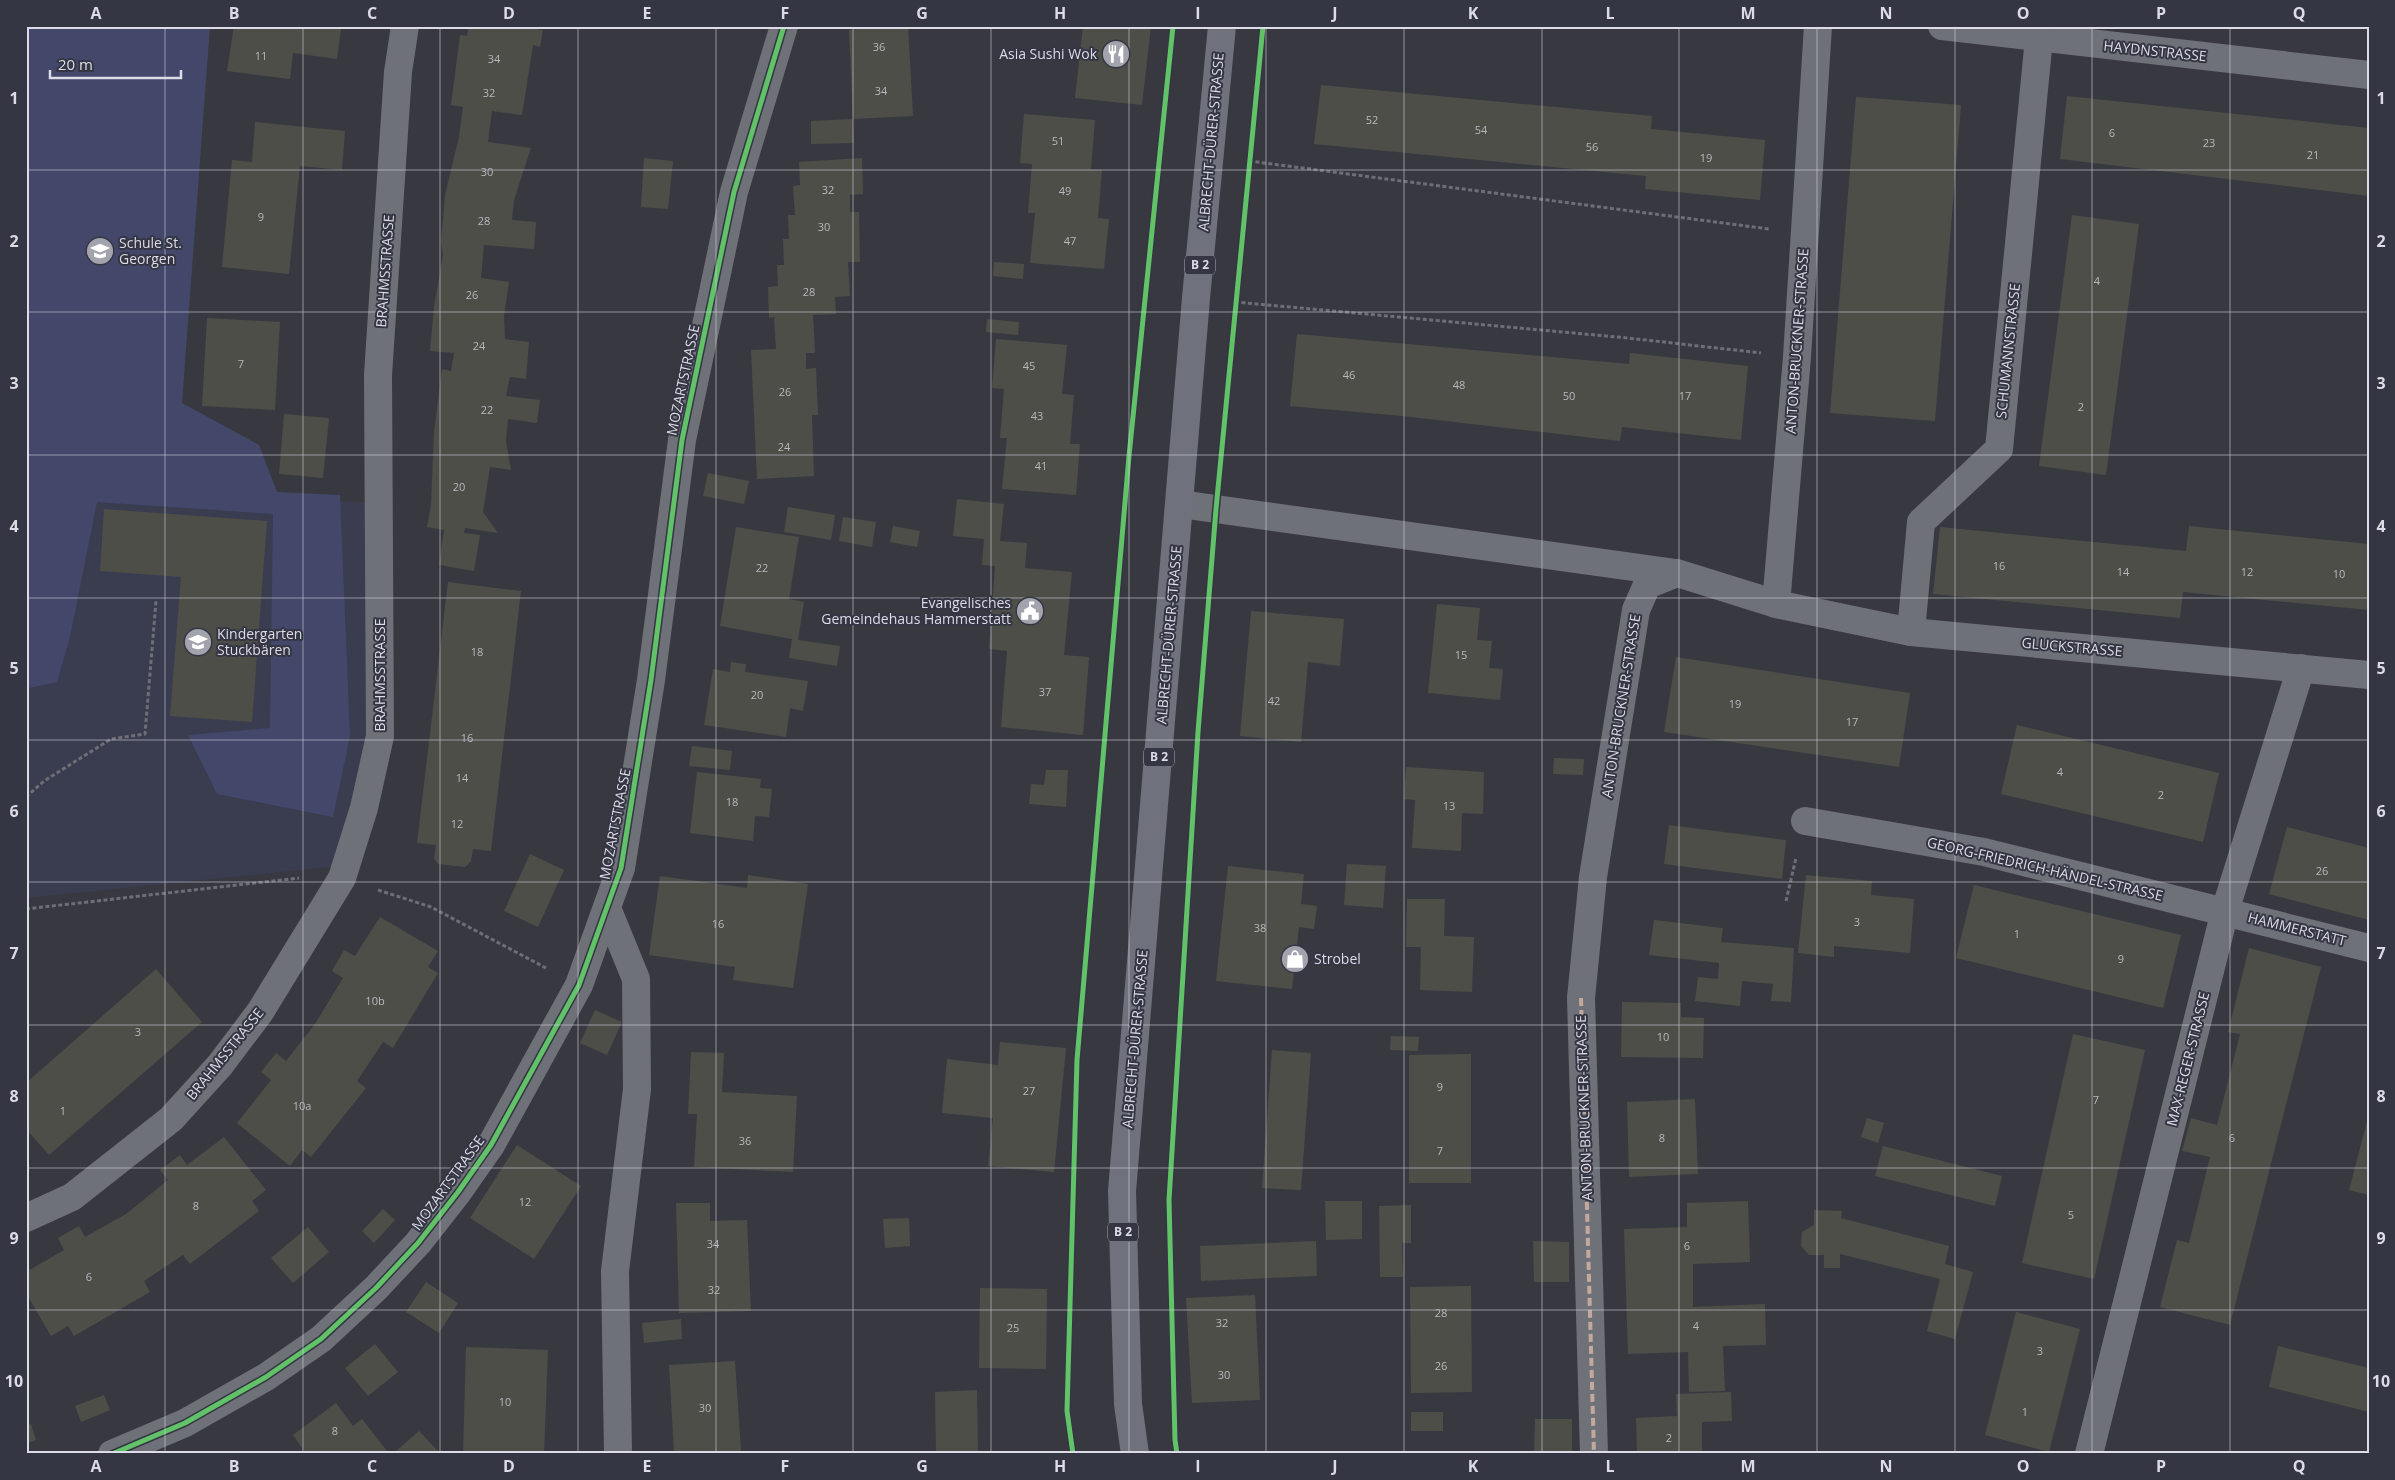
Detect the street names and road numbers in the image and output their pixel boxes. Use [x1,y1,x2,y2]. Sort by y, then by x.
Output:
street label: HAYDNSTRASSE [2102,36,2208,65]
street label: ALBRECHT-DÜRER-STRASSE [1193,52,1228,232]
street label: BRAHMSSTRASSE [371,214,398,328]
street label: ANTON-BRUCKNER-STRASSE [1781,248,1812,434]
road number: B 2 [1185,256,1215,274]
street label: SCHUMANNSTRASSE [1991,283,2024,419]
street label: MOZARTSTRASSE [662,323,704,437]
street label: ALBRECHT-DÜRER-STRASSE [1151,545,1186,725]
street label: ANTON-BRUCKNER-STRASSE [1597,613,1644,799]
street label: BRAHMSSTRASSE [370,618,389,732]
street label: GLUCKSTRASSE [2021,633,2123,660]
road number: B 2 [1144,748,1174,766]
street label: MOZARTSTRASSE [594,767,635,881]
street label: GEORG-FRIEDRICH-HÄNDEL-STRASSE [1925,832,2165,905]
street label: HAMMERSTATT [2246,907,2348,950]
street label: ALBRECHT-DÜRER-STRASSE [1117,949,1152,1129]
street label: MAX-REGER-STRASSE [2162,990,2213,1128]
street label: BRAHMSSTRASSE [182,1004,268,1104]
street label: ANTON-BRUCKNER-STRASSE [1571,1015,1596,1201]
street label: MOZARTSTRASSE [407,1132,488,1234]
road number: B 2 [1108,1222,1138,1242]

